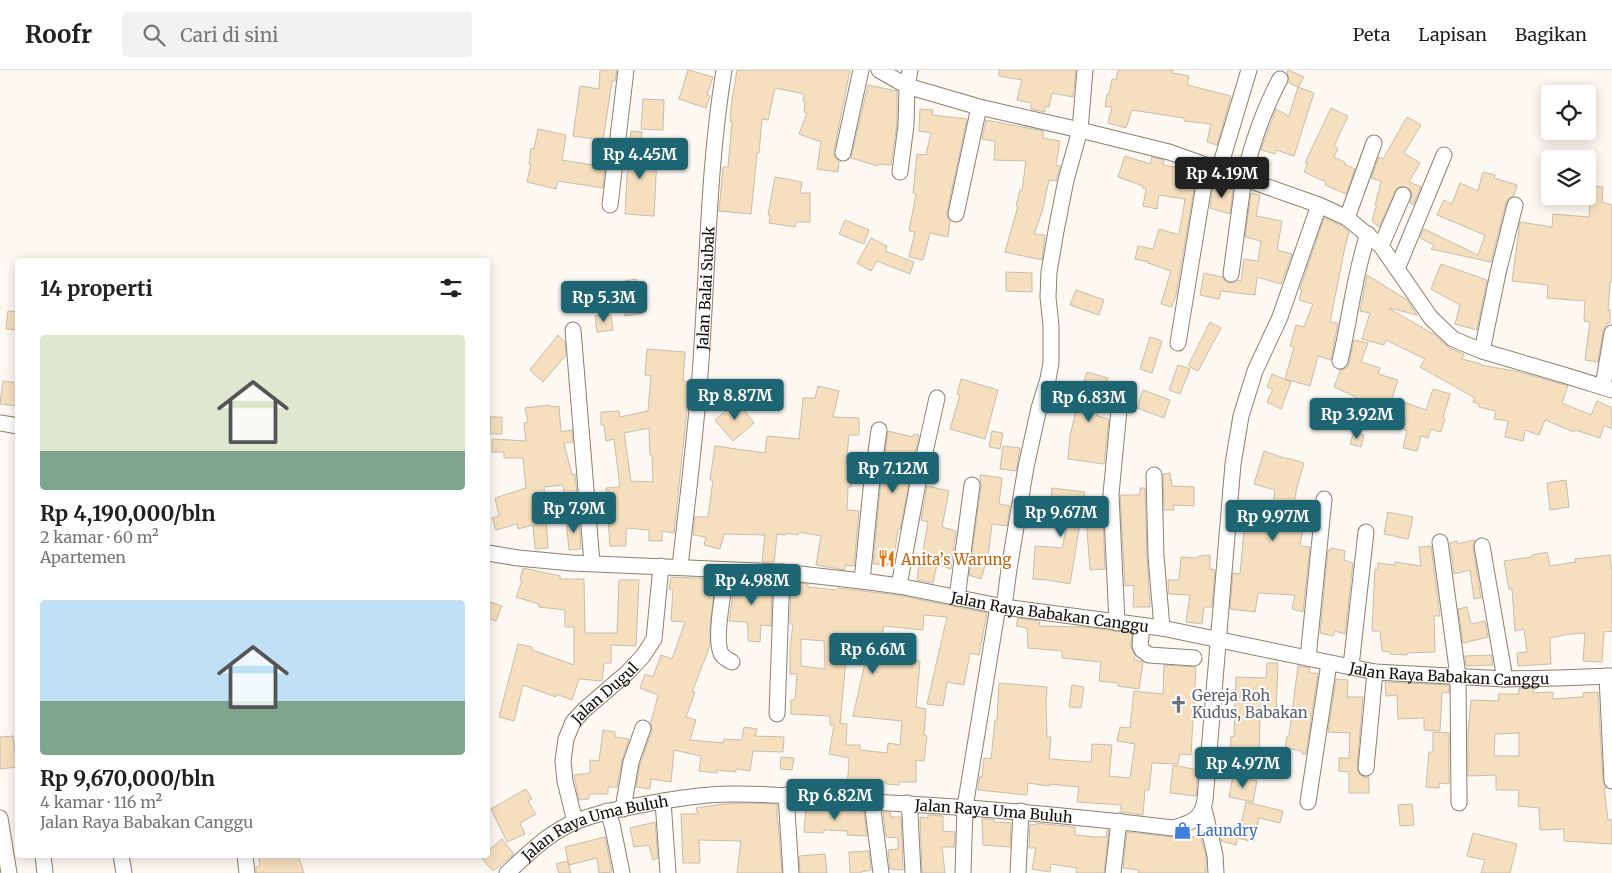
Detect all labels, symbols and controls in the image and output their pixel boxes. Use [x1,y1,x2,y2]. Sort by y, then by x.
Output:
search box [122,12,472,57]
text: Roofr [25,19,92,50]
icon: search [140,21,168,49]
text: Cari di sini [180,23,278,47]
text: Peta [1353,23,1390,46]
text: Lapisan [1418,23,1487,46]
text: Bagikan [1515,23,1587,46]
map controls [1541,85,1596,205]
button: locate [1541,85,1596,140]
pin: Rp 4.45M [588,138,692,180]
text: Rp 4.45M [603,144,677,164]
button: layers [1541,150,1596,205]
pin: Rp 4.19M [1170,156,1274,199]
text: Rp 4.19M [1186,163,1258,183]
street label: Jalan Balai Subak [692,225,718,352]
icon: filters [437,274,465,302]
text: 14 properti [40,275,153,302]
pin: Rp 5.3M [558,280,650,323]
text: Rp 5.3M [572,287,636,307]
icon: home [208,367,298,457]
pin: Rp 8.87M [683,378,787,421]
pin: Rp 6.83M [1037,380,1141,423]
text: Rp 8.87M [698,385,772,405]
text: Rp 6.83M [1052,387,1126,407]
pin: Rp 3.92M [1305,398,1409,440]
text: Rp 3.92M [1321,404,1393,424]
pin: Rp 7.12M [841,452,945,494]
text: Rp 7.12M [858,458,928,478]
pin: Rp 7.9M [528,492,620,534]
pin: Rp 9.67M [1009,496,1113,538]
text: Rp 7.9M [543,498,605,518]
text: Rp 4,190,000/bln [40,500,215,527]
pin: Rp 9.97M [1221,500,1325,542]
text: Rp 9.67M [1025,502,1097,522]
text: Rp 9.97M [1237,506,1309,526]
text: 2 kamar · 60 m² [40,527,159,547]
text: Apartemen [40,547,126,567]
restaurant icon: Anita’s Warung [877,549,897,569]
place label: Anita’s Warung [900,550,1011,569]
pin: Rp 4.98M [700,564,804,606]
text: Rp 4.98M [715,570,789,590]
street label: Jalan Raya Babakan Canggu [948,587,1150,636]
icon: home [208,632,298,722]
pin: Rp 6.6M [827,632,919,675]
text: Rp 6.6M [840,639,906,659]
street label: Jalan Raya Babakan Canggu [1347,657,1549,689]
street label: Jalan Dugul [566,658,642,728]
place label: Gereja Roh Kudus, Babakan [1192,686,1308,722]
church icon: Gereja Roh Kudus, Babakan [1168,694,1188,714]
pin: Rp 4.97M [1191,746,1295,789]
text: Rp 4.97M [1206,753,1280,773]
text: Rp 9,670,000/bln [40,765,215,792]
pin: Rp 6.82M [783,778,887,821]
text: Rp 6.82M [798,785,872,805]
street label: Jalan Raya Uma Buluh [517,791,670,865]
text: 4 kamar · 116 m² [40,792,162,812]
street label: Jalan Raya Uma Buluh [913,795,1074,826]
text: Jalan Raya Babakan Canggu [40,812,253,832]
shop icon: Laundry [1172,820,1192,840]
place label: Laundry [1196,821,1258,840]

